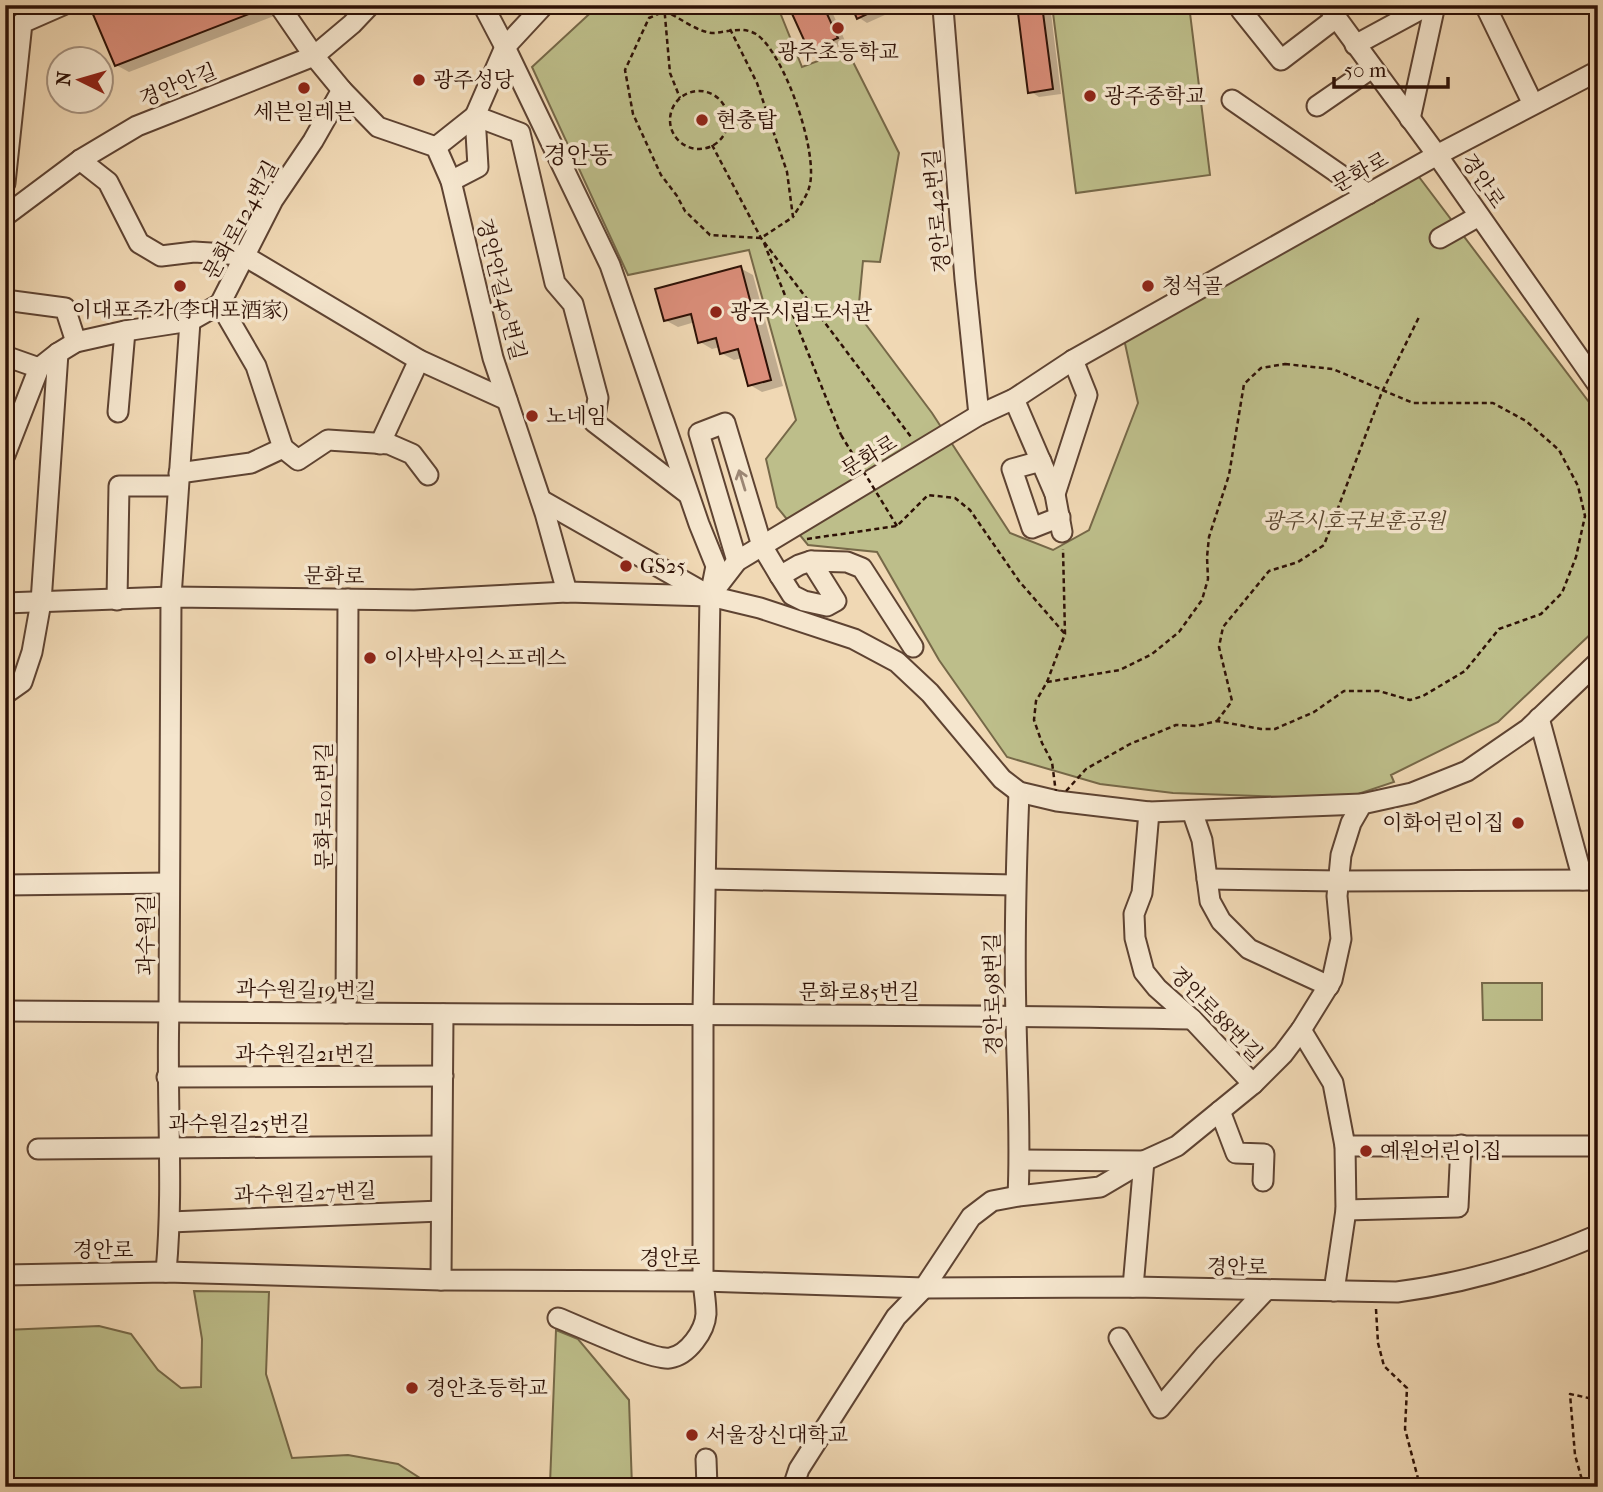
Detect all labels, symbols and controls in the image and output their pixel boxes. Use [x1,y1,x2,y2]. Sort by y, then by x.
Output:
marker: 광주초등학교 [830,20,846,36]
place label: 광주초등학교 [777,40,899,64]
north arrow [46,46,116,116]
scale bar [1334,46,1447,90]
text: 50 m [1344,58,1387,82]
street label: 경안안길 [136,59,220,111]
place label: 광주성당 [433,68,515,92]
text: N [52,70,76,87]
marker: 광주성당 [411,72,427,88]
marker: 세븐일레븐 [296,80,312,96]
place label: 광주중학교 [1104,84,1205,108]
marker: 광주중학교 [1082,88,1098,104]
place label: 세븐일레븐 [253,100,355,124]
place label: 현충탑 [716,108,778,132]
marker: 현충탑 [694,112,710,128]
district label: 경안동 [543,141,613,169]
street label: 문화로 [1328,147,1392,197]
street label: 경안로42번길 [920,148,954,274]
street label: 경안로 [1456,149,1510,213]
street label: 문화로124번길 [198,156,284,284]
street label: 경안안길40번길 [472,215,530,363]
place label: 청석골 [1162,274,1223,298]
marker: 이대포주가(李대포酒家) [172,278,188,294]
marker: 청석골 [1140,278,1156,294]
place label: 이대포주가(李대포酒家) [72,298,288,322]
place label: 광주시립도서관 [730,300,873,324]
marker: 광주시립도서관 [708,304,724,320]
place label: 노네임 [546,404,607,428]
marker: 노네임 [524,408,540,424]
street label: 문화로 [837,430,901,482]
one-way arrow [735,470,748,492]
park label: 광주시호국보훈공원 [1263,509,1447,533]
place label: GS25 [640,554,686,578]
marker: GS25 [618,558,634,574]
street label: 문화로 [303,563,365,589]
place label: 이사박사익스프레스 [384,646,567,670]
marker: 이사박사익스프레스 [362,650,378,666]
street label: 문화로101번길 [312,742,336,870]
place label: 이화어린이집 [1382,811,1504,835]
marker: 이화어린이집 [1510,815,1526,831]
street label: 과수원길 [134,894,158,976]
street label: 경안로98번길 [980,932,1006,1056]
street label: 경안로88번길 [1165,962,1267,1066]
street label: 과수원길19번길 [236,977,376,1003]
street label: 문화로85번길 [798,980,920,1004]
street label: 과수원길21번길 [235,1042,375,1066]
street label: 과수원길25번길 [168,1112,310,1136]
place label: 예원어린이집 [1380,1139,1502,1163]
marker: 예원어린이집 [1358,1143,1374,1159]
street label: 과수원길27번길 [233,1179,377,1207]
street label: 경안로 [73,1238,133,1262]
street label: 경안로 [640,1246,700,1270]
street label: 경안로 [1206,1254,1268,1280]
place label: 경안초등학교 [426,1376,548,1400]
marker: 경안초등학교 [404,1380,420,1396]
place label: 서울장신대학교 [706,1423,848,1447]
marker: 서울장신대학교 [684,1427,700,1443]

